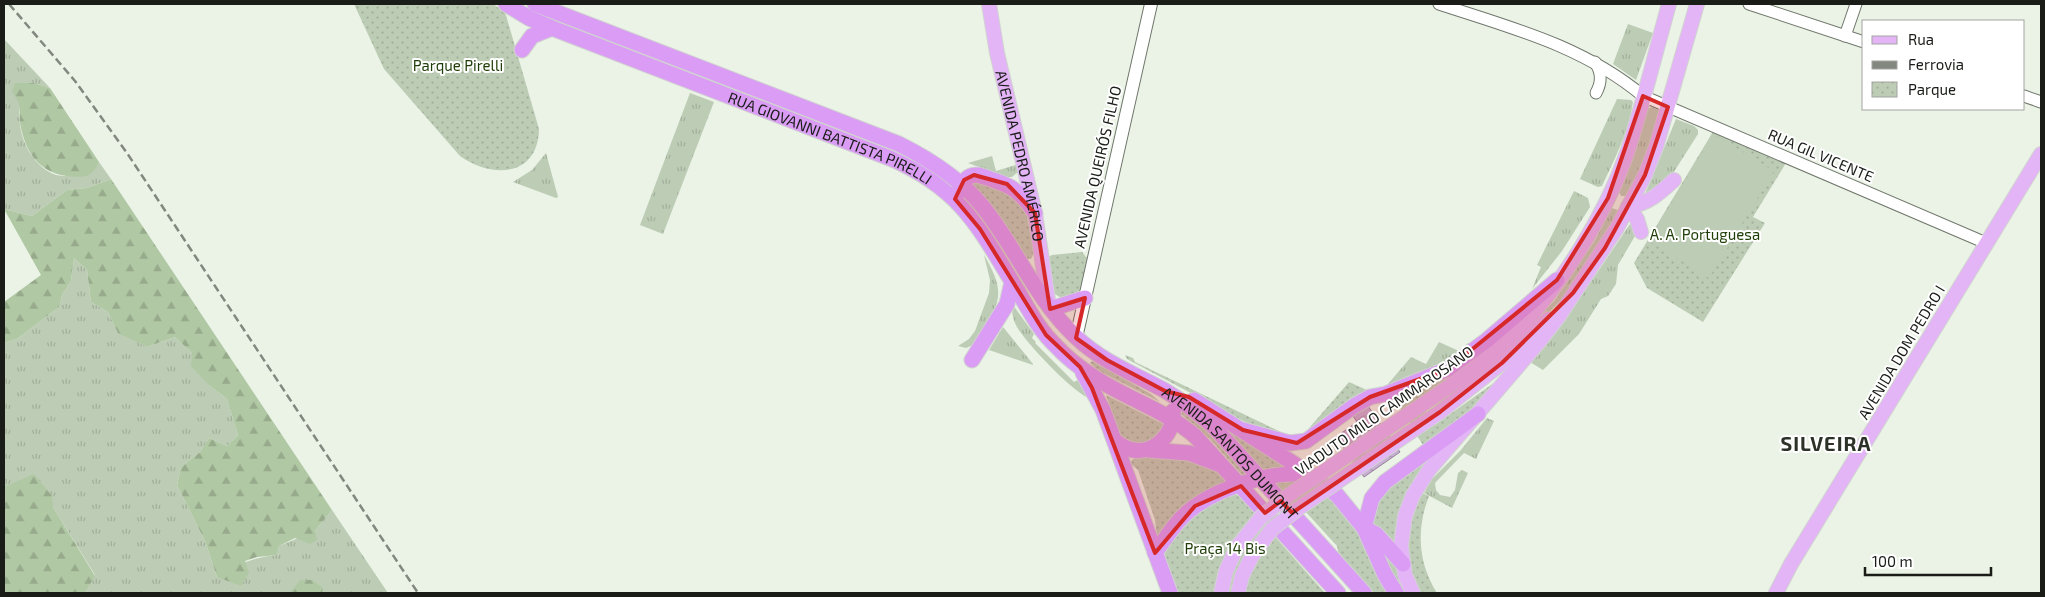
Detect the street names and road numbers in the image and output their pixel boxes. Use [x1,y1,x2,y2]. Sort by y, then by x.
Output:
street label: AVENIDA PEDRO AMÉRICO [992,68,1048,243]
street label: AVENIDA QUEIRÓS FILHO [1070,84,1125,250]
street label: RUA GIOVANNI BATTISTA PIRELLI [726,88,936,188]
street label: RUA GIL VICENTE [1766,125,1876,185]
street label: AVENIDA DOM PEDRO I [1854,282,1948,422]
street label: VIADUTO MILO CAMMAROSANO [1291,341,1477,479]
street label: AVENIDA SANTOS DUMONT [1159,382,1302,524]

